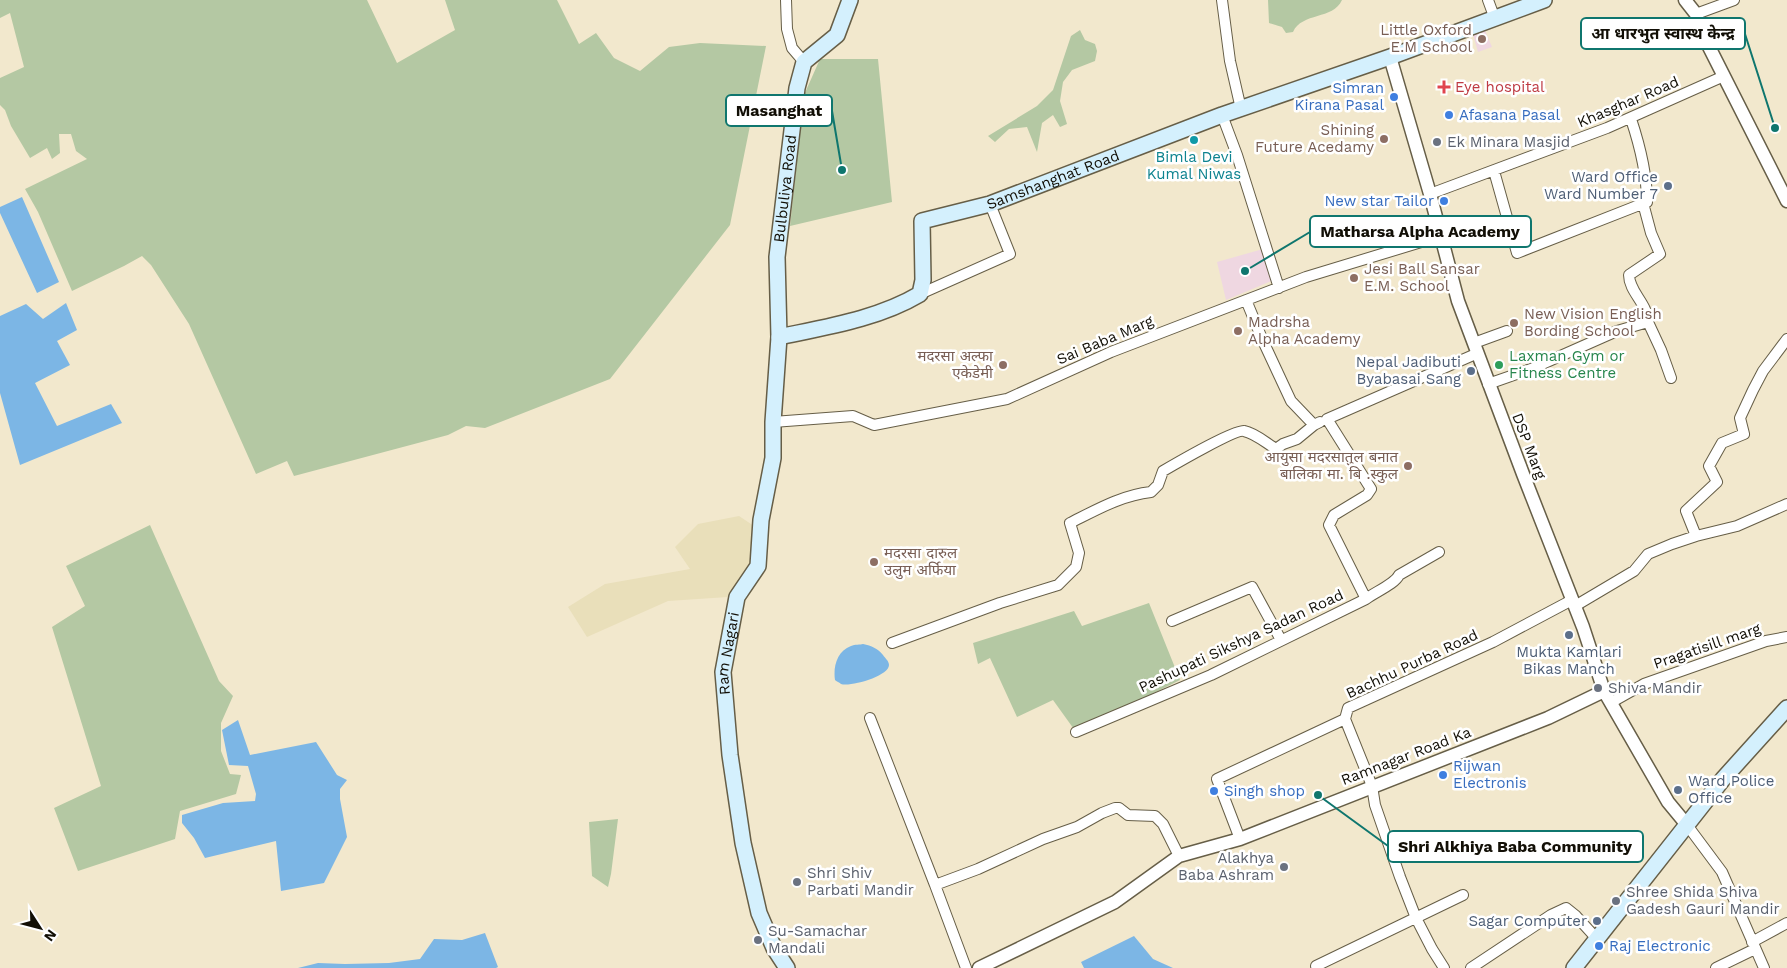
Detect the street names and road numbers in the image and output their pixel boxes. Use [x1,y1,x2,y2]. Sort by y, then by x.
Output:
street label: Khasghar Road [1574,72,1682,132]
street label: Bulbuliya Road [770,134,800,244]
street label: Samshanghat Road [984,146,1122,213]
street label: Sai Baba Marg [1054,312,1156,368]
street label: DSP Marg [1508,410,1550,482]
street label: Pashupati Sikshya Sadan Road [1136,586,1346,696]
street label: Ram Nagari [713,610,743,696]
street label: Pragatisill marg [1651,619,1763,673]
street label: Bachhu Purba Road [1343,626,1481,702]
street label: Ramnagar Road Ka [1338,723,1474,789]

